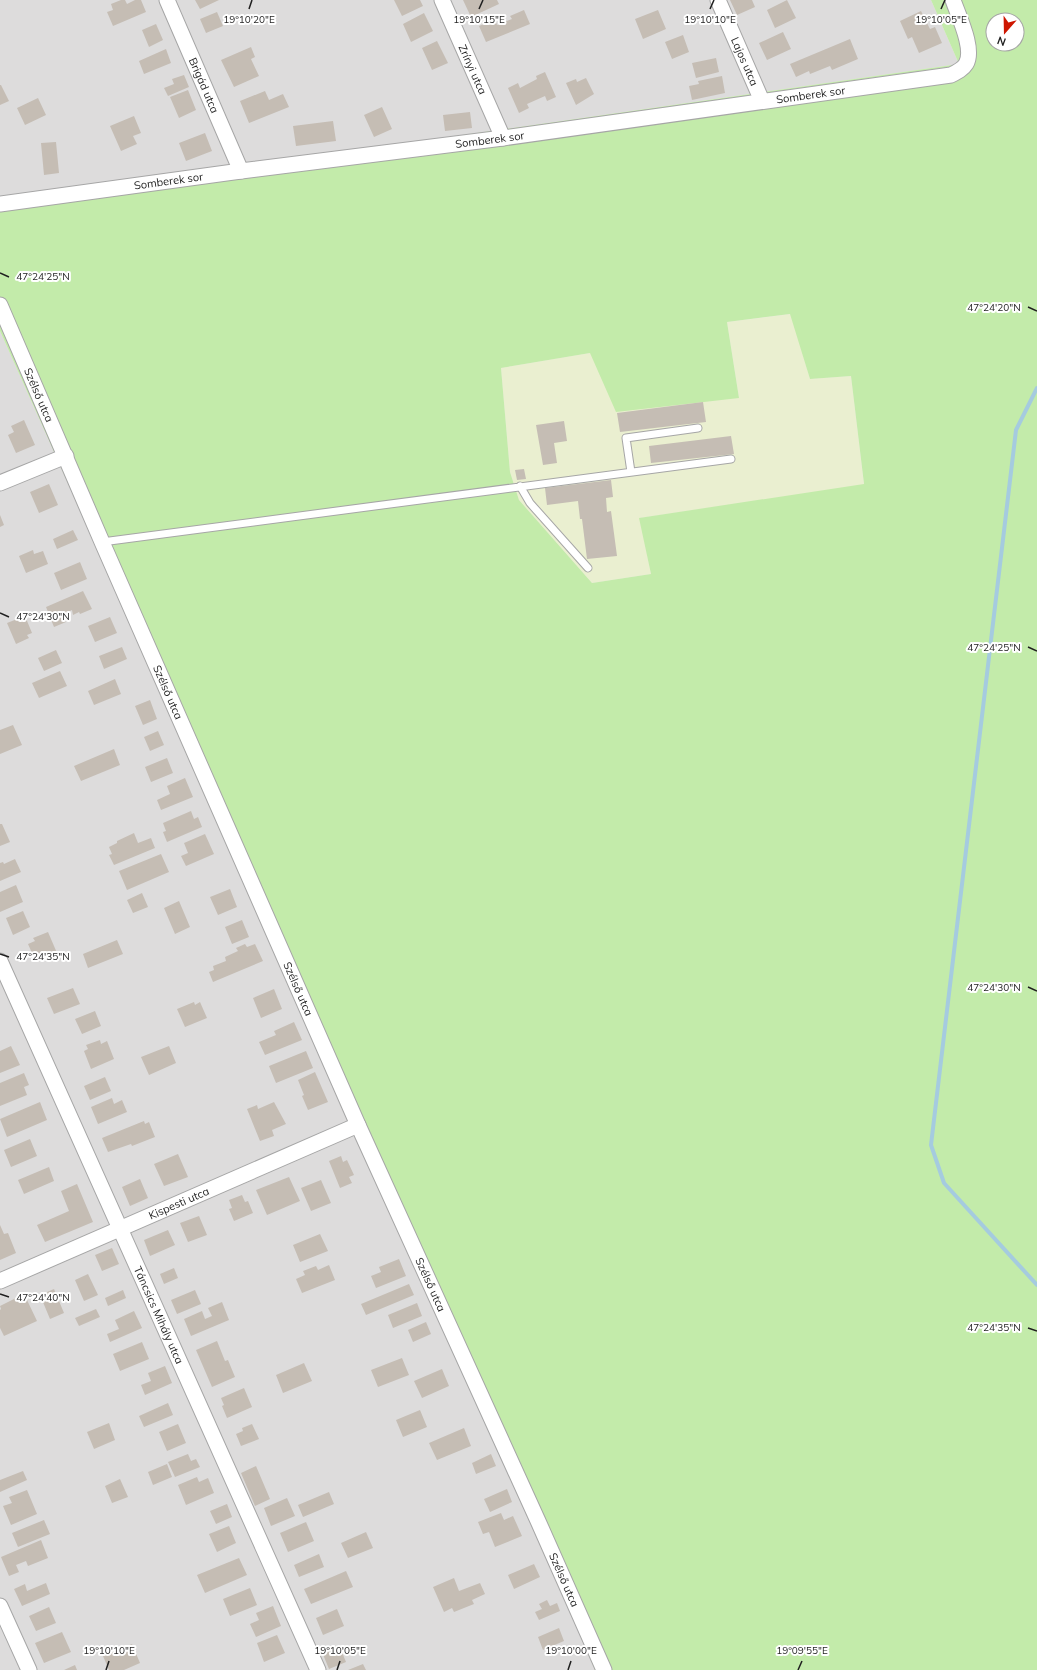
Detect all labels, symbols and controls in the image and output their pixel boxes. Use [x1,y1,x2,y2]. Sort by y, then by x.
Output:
north arrow [985,12,1025,52]
text: 19°10'20"E [223,13,275,26]
text: 19°10'15"E [453,13,505,26]
text: 19°10'10"E [684,13,736,26]
text: 19°10'05"E [915,13,967,26]
text: N [995,33,1008,49]
street label: Lajos utca [728,35,762,88]
street label: Zrínyi utca [456,42,490,97]
street label: Brigád utca [186,55,222,115]
street label: Somberek sor [775,83,846,107]
street label: Somberek sor [454,128,525,151]
street label: Somberek sor [133,169,204,193]
text: 47°24'25"N [16,270,70,283]
text: 47°24'20"N [967,301,1021,314]
street label: Szélső utca [21,366,57,424]
text: 47°24'30"N [16,610,70,623]
text: 47°24'25"N [967,641,1021,654]
street label: Szélső utca [150,663,186,721]
text: 47°24'35"N [16,950,70,963]
street label: Szélső utca [280,959,316,1018]
text: 47°24'30"N [967,981,1021,994]
street label: Kispesti utca [146,1184,211,1222]
street label: Szélső utca [412,1255,449,1314]
street label: Táncsics Mihály utca [131,1264,187,1366]
text: 47°24'40"N [16,1291,70,1304]
text: 47°24'35"N [967,1321,1021,1334]
street label: Szélső utca [546,1550,582,1609]
text: 19°10'10"E [83,1644,135,1657]
text: 19°10'05"E [314,1644,366,1657]
text: 19°10'00"E [545,1644,597,1657]
text: 19°09'55"E [776,1644,828,1657]

